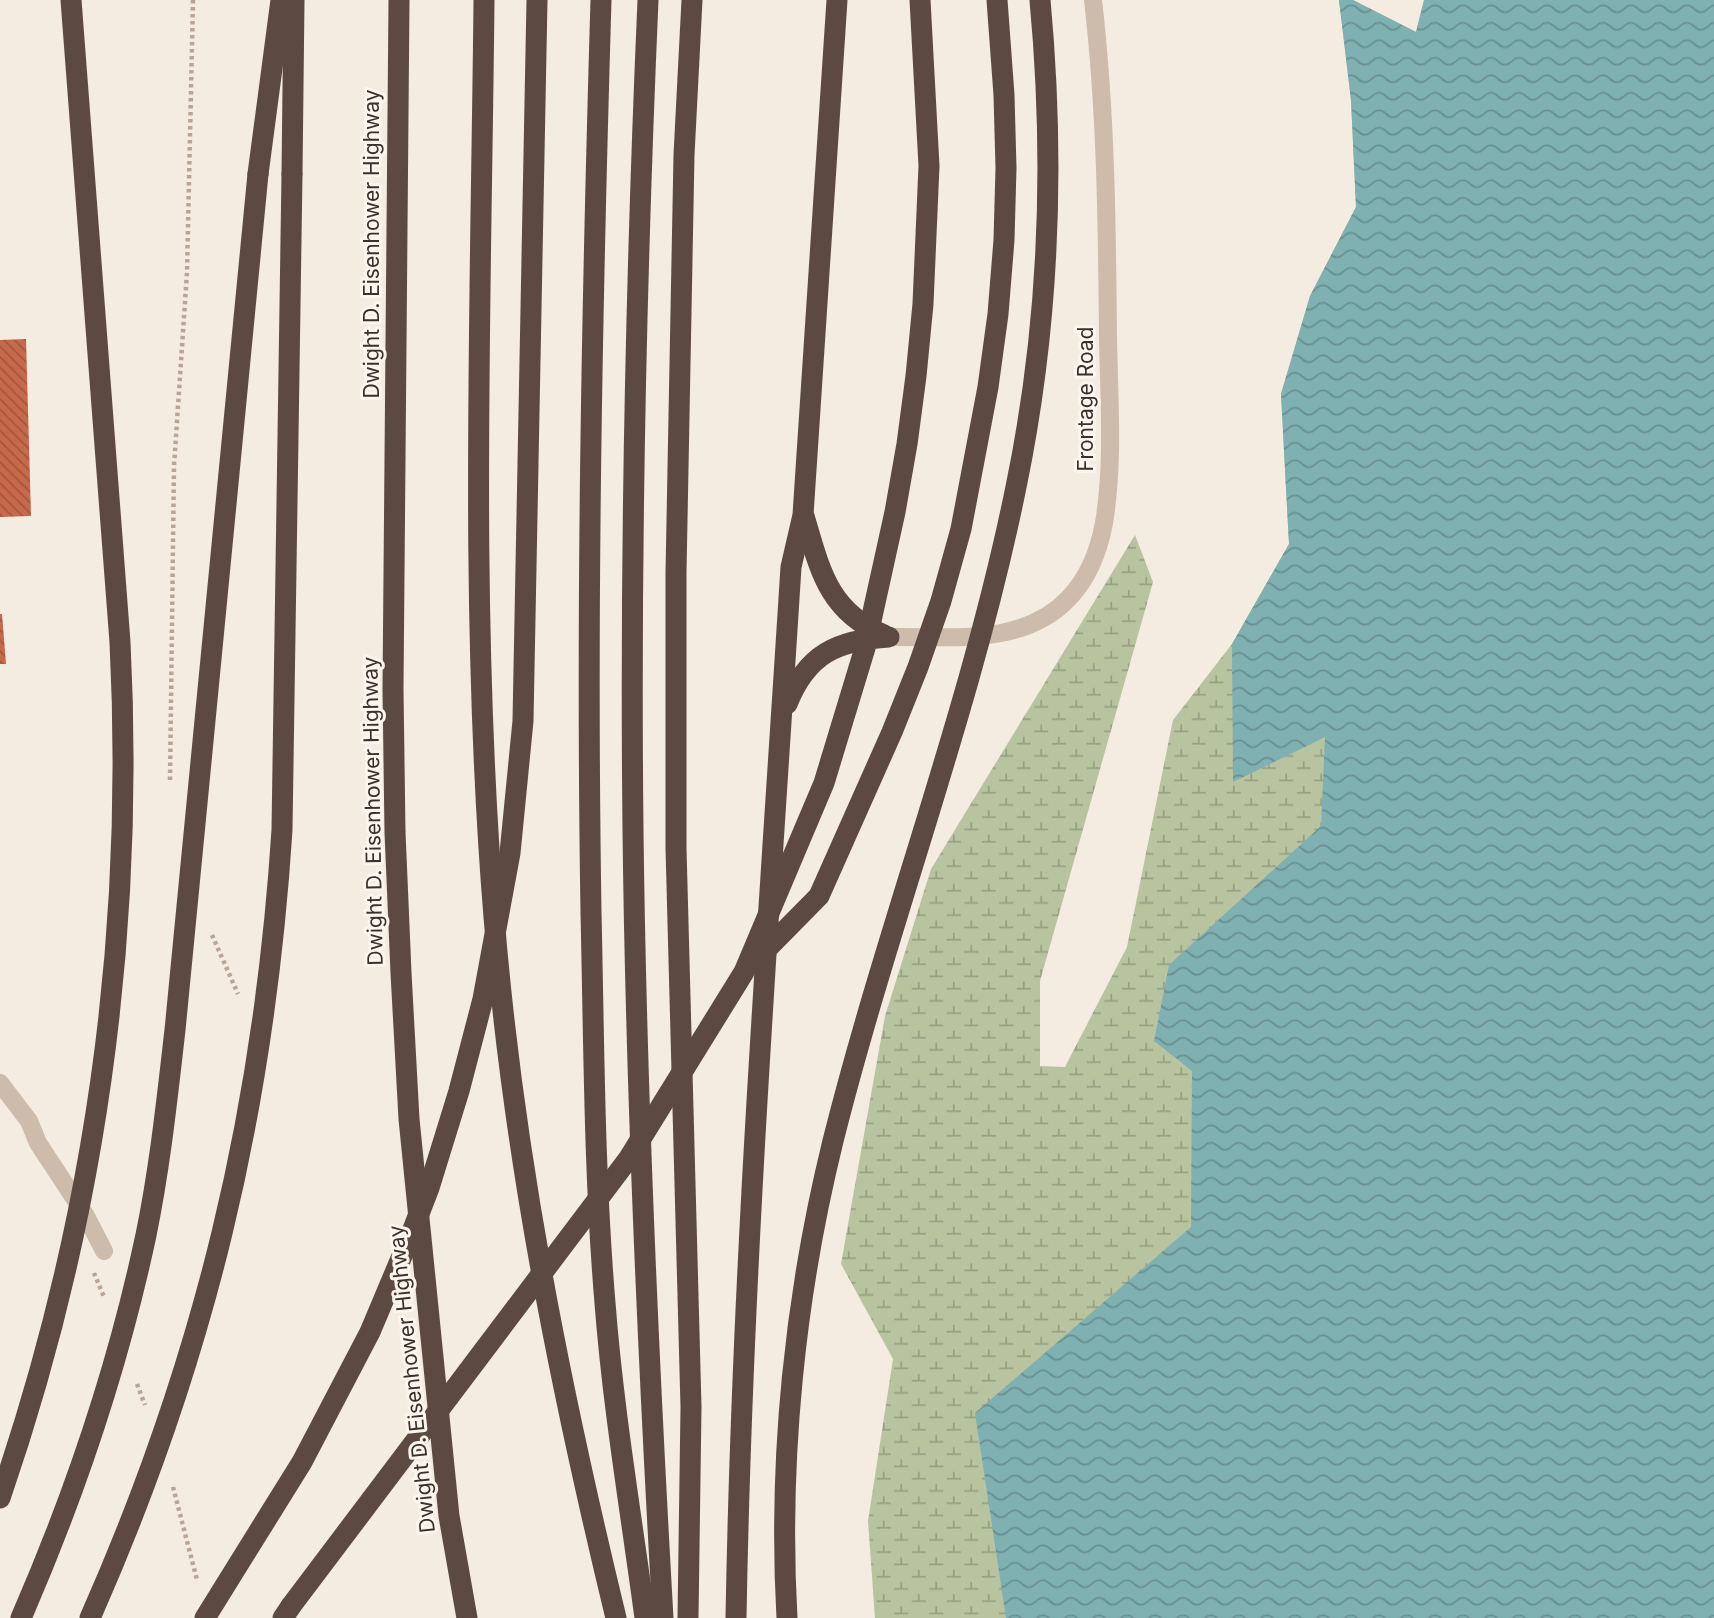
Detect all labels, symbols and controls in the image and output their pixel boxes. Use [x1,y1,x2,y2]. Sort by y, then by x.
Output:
street label: Dwight D. Eisenhower Highway [359,89,384,399]
street label: Frontage Road [1073,327,1098,471]
street label: Dwight D. Eisenhower Highway [357,656,388,966]
street label: Dwight D. Eisenhower Highway [383,1224,440,1534]

